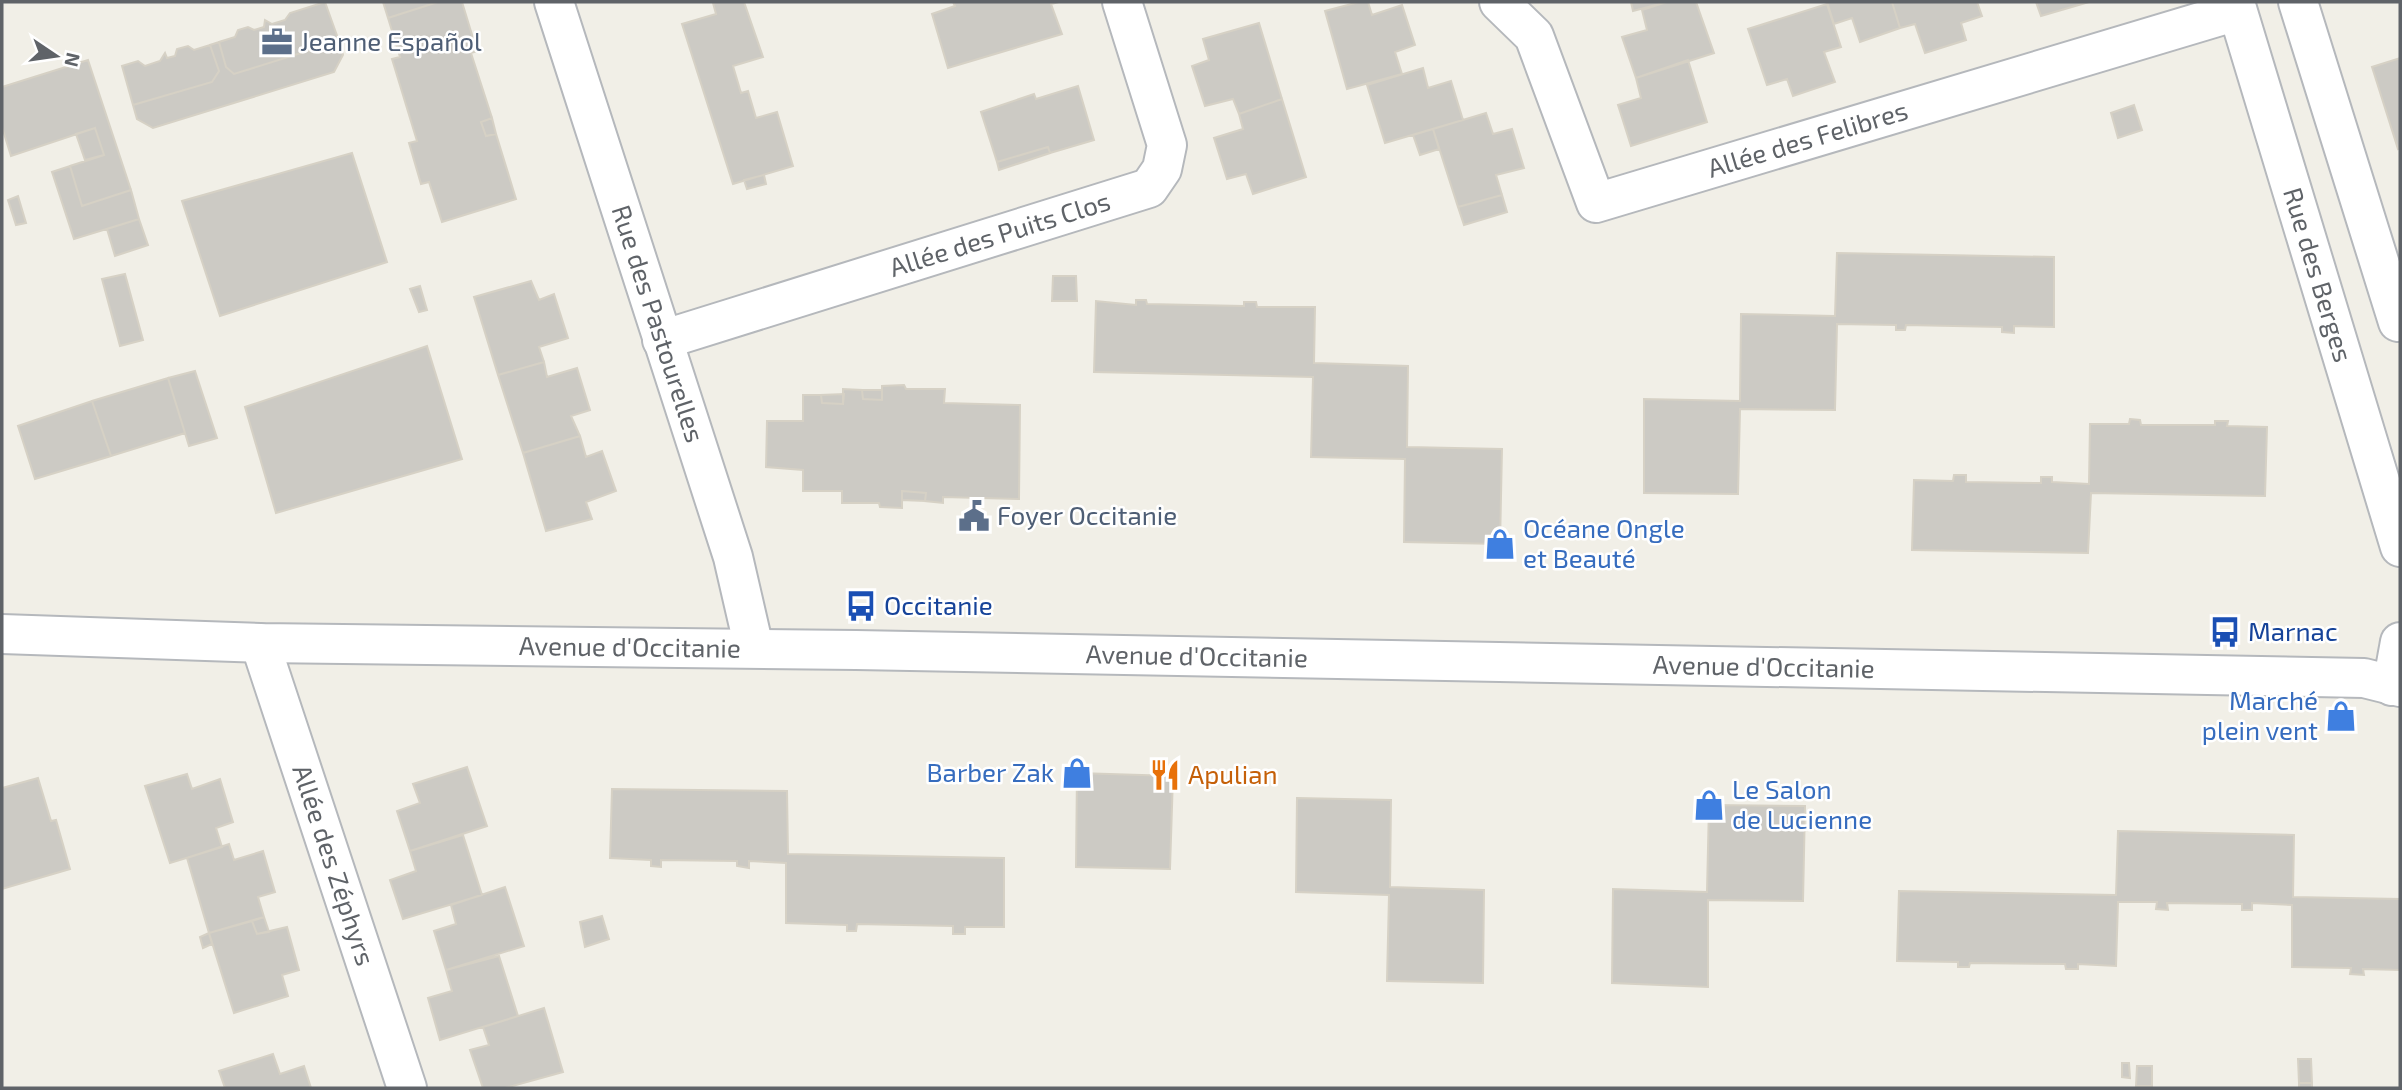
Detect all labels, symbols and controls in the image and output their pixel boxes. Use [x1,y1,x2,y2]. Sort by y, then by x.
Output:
north arrow [21,21,91,91]
office icon: Jeanne Español [260,25,294,59]
place label: Jeanne Español [300,25,482,56]
text: N [60,51,86,69]
street label: Allée des Felibres [1704,94,1911,183]
street label: Rue des Berges [2278,183,2360,365]
street label: Allée des Puits Clos [885,184,1114,282]
street label: Rue des Pastourelles [606,201,712,446]
public building icon: Foyer Occitanie [957,499,991,533]
place label: Foyer Occitanie [997,499,1177,530]
place label: Océane Ongle et Beauté [1523,512,1685,573]
shop icon: Océane Ongle et Beauté [1483,527,1517,561]
bus stop icon: Occitanie [844,589,878,623]
place label: Occitanie [884,589,993,620]
bus stop icon: Marnac [2208,615,2242,649]
place label: Marnac [2248,615,2338,646]
street label: Avenue d'Occitanie [519,629,741,663]
street label: Avenue d'Occitanie [1085,637,1308,672]
street label: Avenue d'Occitanie [1652,648,1875,683]
place label: Marché plein vent [2202,684,2318,745]
shop icon: Marché plein vent [2324,699,2358,733]
place label: Barber Zak [926,756,1054,787]
shop icon: Barber Zak [1060,756,1094,790]
restaurant icon: Apulian [1148,758,1182,792]
place label: Apulian [1188,758,1278,789]
street label: Allée des Zéphyrs [287,760,382,969]
place label: Le Salon de Lucienne [1732,773,1872,834]
shop icon: Le Salon de Lucienne [1692,788,1726,822]

